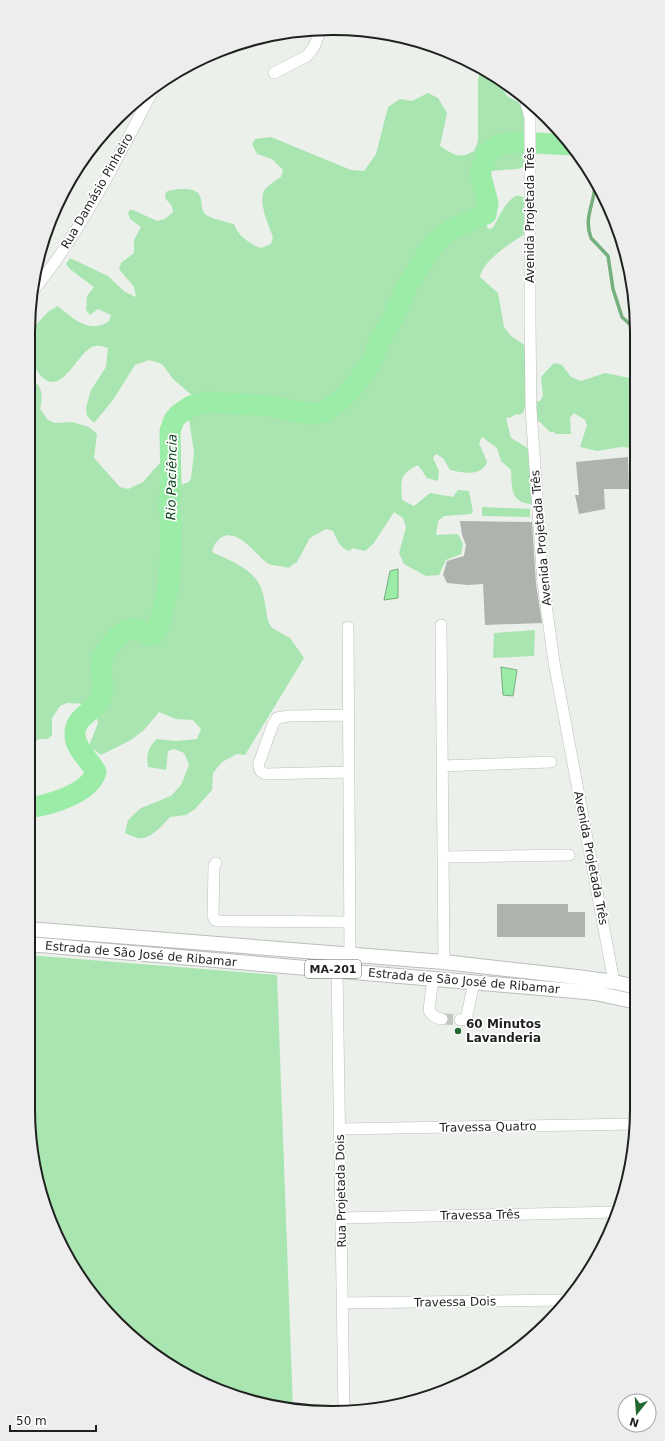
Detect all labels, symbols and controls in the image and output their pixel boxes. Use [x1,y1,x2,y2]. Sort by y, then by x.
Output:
street label: Rua Damásio Pinheiro [58,131,136,251]
street label: Avenida Projetada Três [523,147,537,283]
water label: Rio Paciência [163,434,180,520]
street label: Avenida Projetada Três [528,470,554,606]
street label: Avenida Projetada Três [571,790,611,926]
street label: Estrada de São José de Ribamar [45,939,237,969]
road number: MA-201 [305,960,361,978]
street label: Estrada de São José de Ribamar [368,966,560,996]
place label: 60 Minutos Lavanderia [466,1017,541,1045]
marker: 60 Minutos Lavanderia [453,1026,463,1036]
street label: Travessa Quatro [438,1119,537,1135]
street label: Rua Projetada Dois [333,1134,349,1248]
street label: Travessa Três [439,1207,520,1223]
street label: Travessa Dois [413,1294,496,1310]
north arrow [617,1393,657,1433]
scale bar [10,1407,96,1433]
text: 50 m [16,1414,47,1428]
text: N [628,1415,641,1430]

